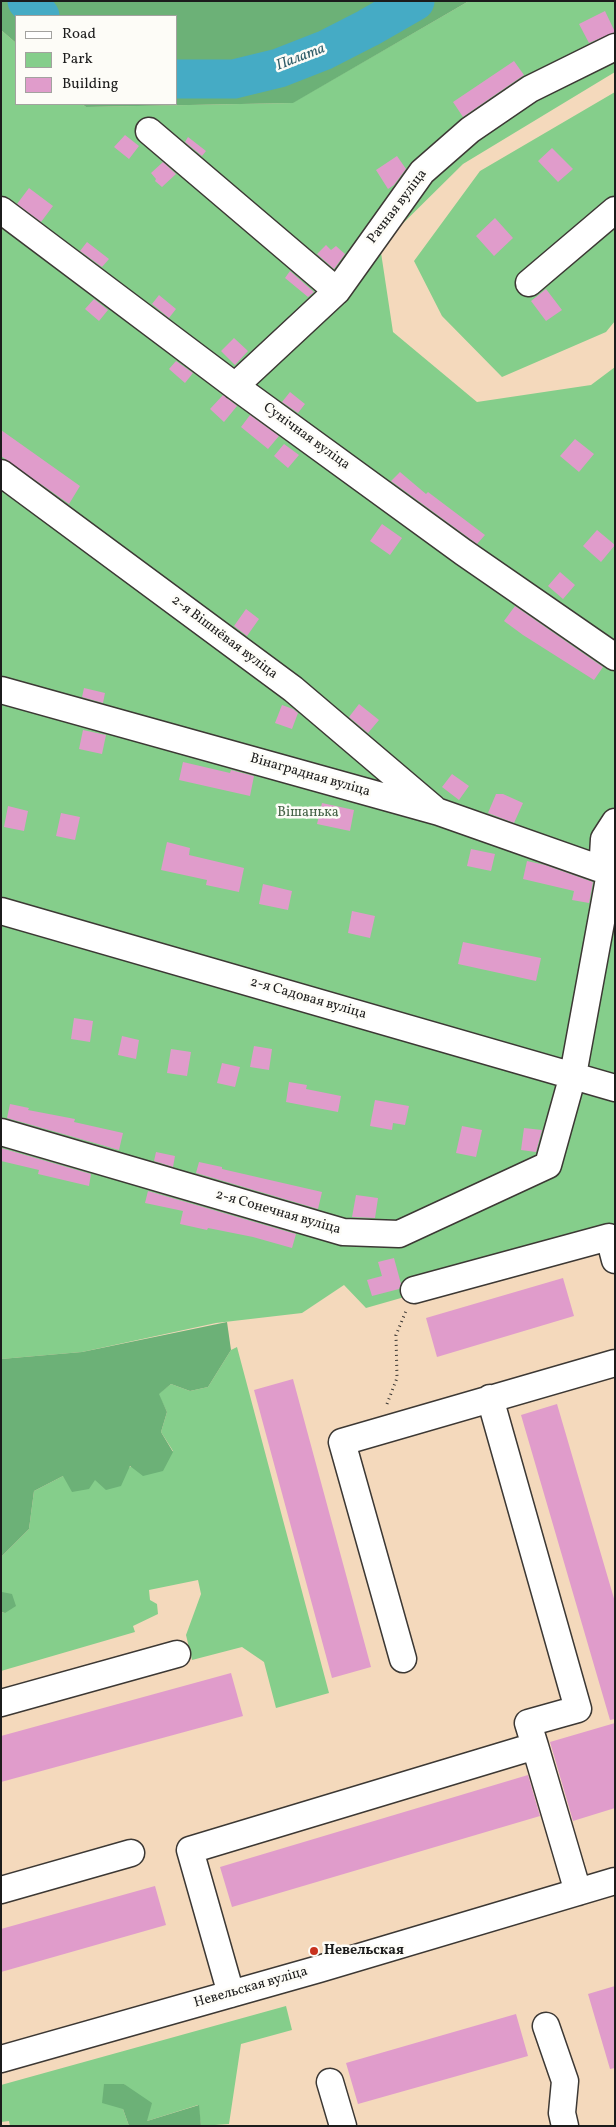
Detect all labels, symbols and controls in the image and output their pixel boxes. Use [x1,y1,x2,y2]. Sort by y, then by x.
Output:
legend [15,15,178,105]
text: Road [62,24,96,45]
water label: Палата [274,41,328,75]
text: Park [62,49,93,70]
text: Building [62,74,118,95]
street label: Рачная вуліца [365,166,431,248]
street label: Сунічная вуліца [259,400,353,474]
street label: 2-я Вішнёвая вуліца [168,593,280,683]
street label: Вінаградная вуліца [248,751,372,801]
park label: Вішанька [277,805,339,821]
street label: 2-я Садовая вуліца [248,974,368,1024]
street label: 2-я Сонечная вуліца [213,1187,343,1239]
place label: Невельская [324,1943,404,1959]
marker: Невельская [308,1945,320,1957]
street label: Невельская вуліца [192,1964,310,2012]

